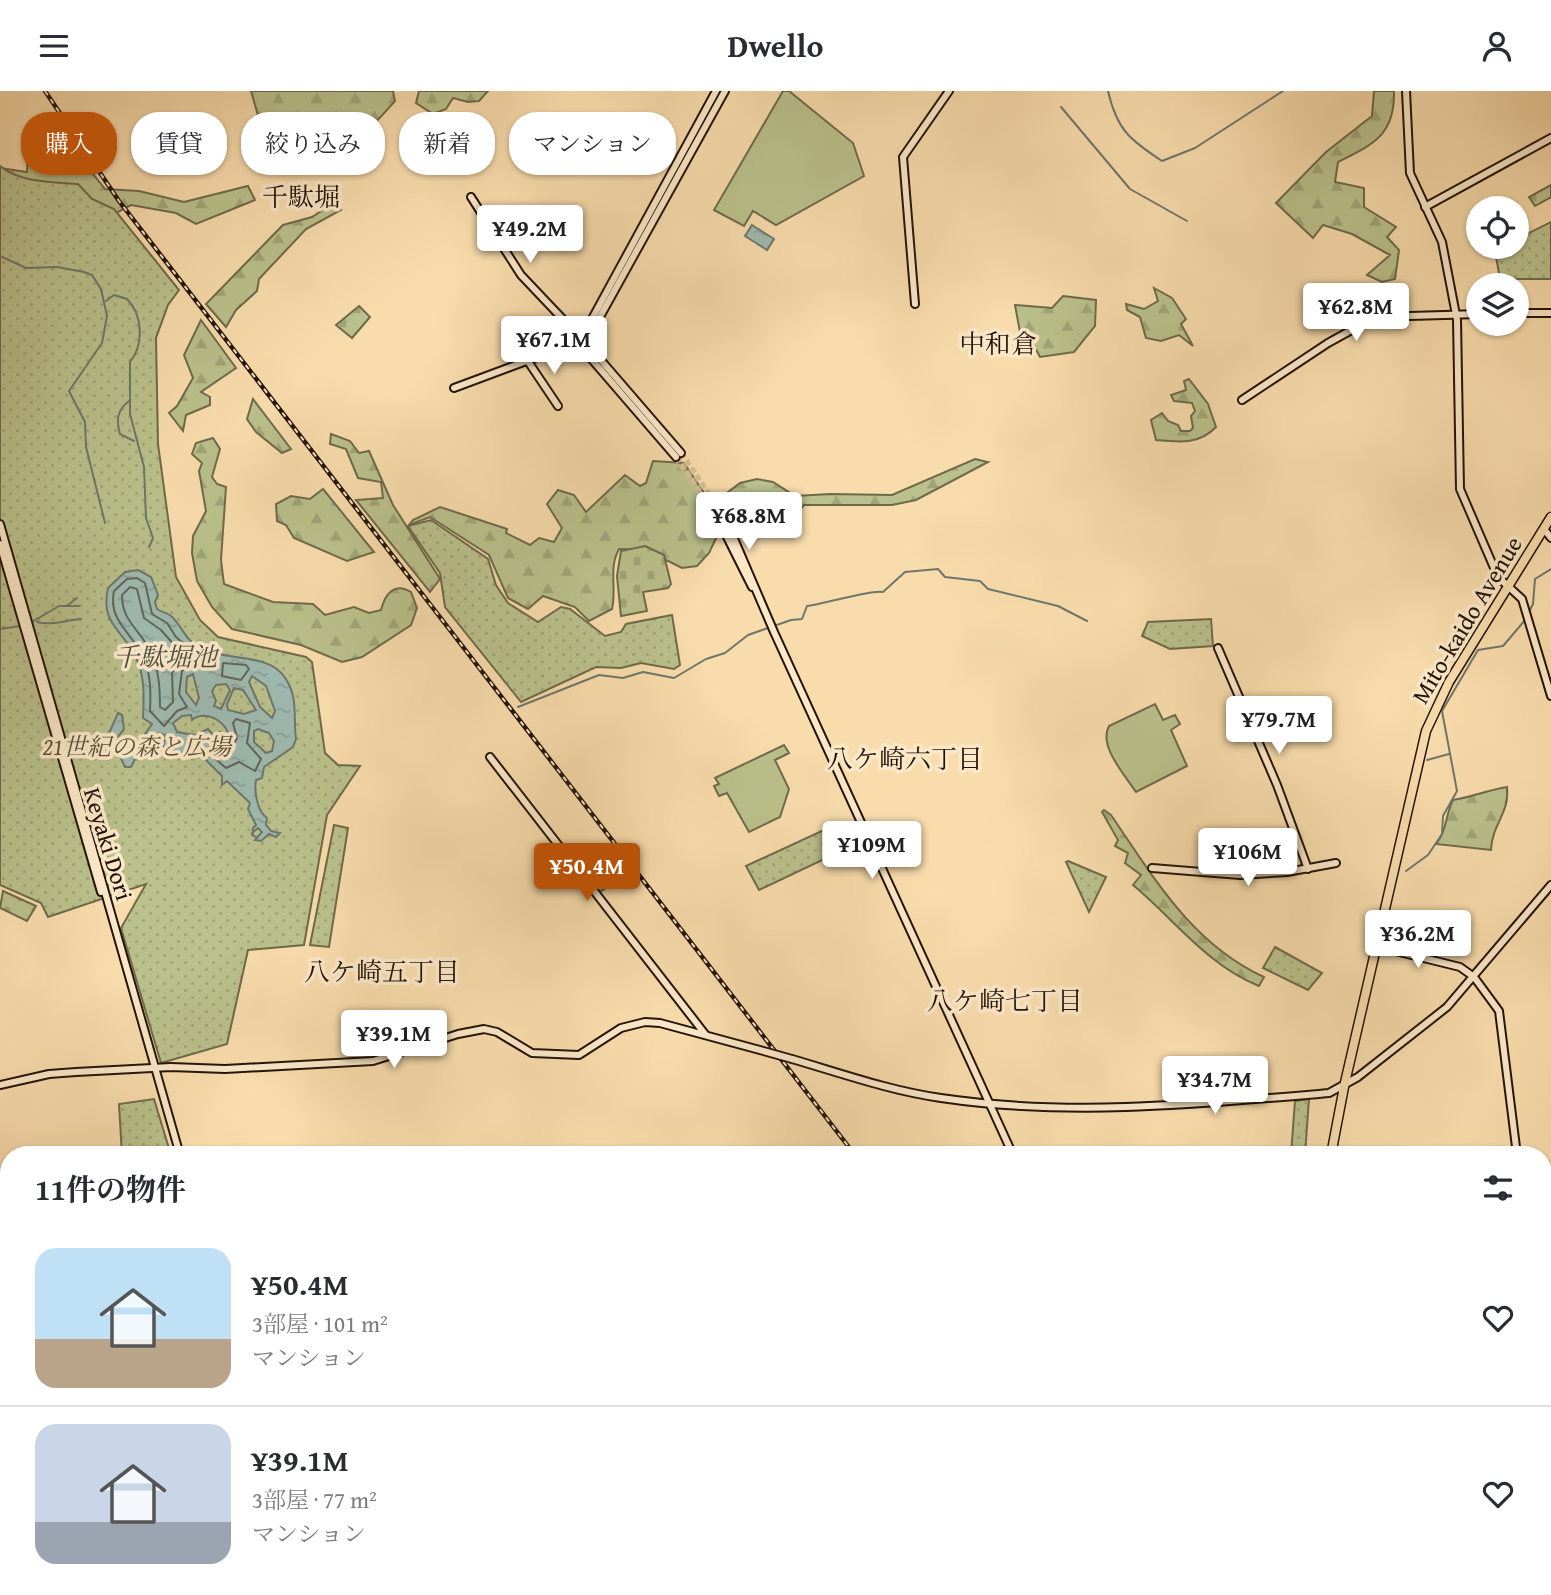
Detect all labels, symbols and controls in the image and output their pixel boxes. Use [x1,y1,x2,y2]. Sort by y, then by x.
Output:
text: Dwello [728,22,823,69]
icon: menu [35,27,73,65]
icon: person [1478,27,1516,65]
chip: 購入 [21,112,117,175]
chip: 賃貸 [131,112,227,175]
chip: 絞り込み [241,112,385,175]
chip: 新着 [399,112,495,175]
chip: マンション [509,112,676,175]
district label: 千駄堀 [262,177,340,216]
map controls [1466,196,1529,336]
button: locate [1466,196,1529,259]
pin: ¥49.2M [473,205,587,265]
text: ¥49.2M [493,211,567,244]
button: layers [1466,273,1529,336]
pin: ¥62.8M [1299,283,1413,343]
text: ¥62.8M [1319,289,1393,322]
pin: ¥67.1M [497,317,611,376]
text: ¥67.1M [517,322,591,355]
district label: 中和倉 [959,324,1037,363]
pin: ¥68.8M [692,493,806,552]
text: ¥68.8M [712,498,786,531]
street label: Mito-kaido Avenue [1403,529,1530,710]
water label: 千駄堀池 [113,637,220,676]
pin: ¥79.7M [1222,697,1336,756]
text: ¥79.7M [1242,702,1316,735]
park label: 21世紀の森と広場 [42,729,233,764]
district label: 八ケ崎六丁目 [827,739,983,778]
street label: Keyaki Dori [75,783,142,905]
pin: ¥109M [823,821,921,881]
text: ¥109M [838,827,906,860]
pin: ¥106M [1199,829,1297,888]
text: ¥106M [1214,834,1282,867]
pin: ¥50.4M [530,843,644,903]
text: ¥50.4M [550,849,624,882]
pin: ¥36.2M [1361,911,1475,970]
text: ¥36.2M [1381,916,1455,949]
district label: 八ケ崎五丁目 [304,952,460,991]
district label: 八ケ崎七丁目 [927,981,1083,1020]
pin: ¥39.1M [337,1011,451,1070]
text: ¥39.1M [357,1016,431,1049]
pin: ¥34.7M [1158,1056,1272,1116]
text: ¥34.7M [1178,1062,1252,1095]
text: 11件の物件 [35,1167,186,1211]
icon: filters [1479,1169,1517,1207]
text: ¥50.4M [252,1262,348,1306]
icon: home [91,1276,175,1360]
icon: heart [1479,1299,1517,1337]
text: 3部屋 · 101 m² [252,1307,388,1340]
text: マンション [252,1341,366,1374]
text: ¥39.1M [252,1438,348,1482]
icon: home [91,1452,175,1536]
icon: heart [1479,1475,1517,1513]
text: 3部屋 · 77 m² [252,1483,377,1516]
text: マンション [252,1517,366,1550]

